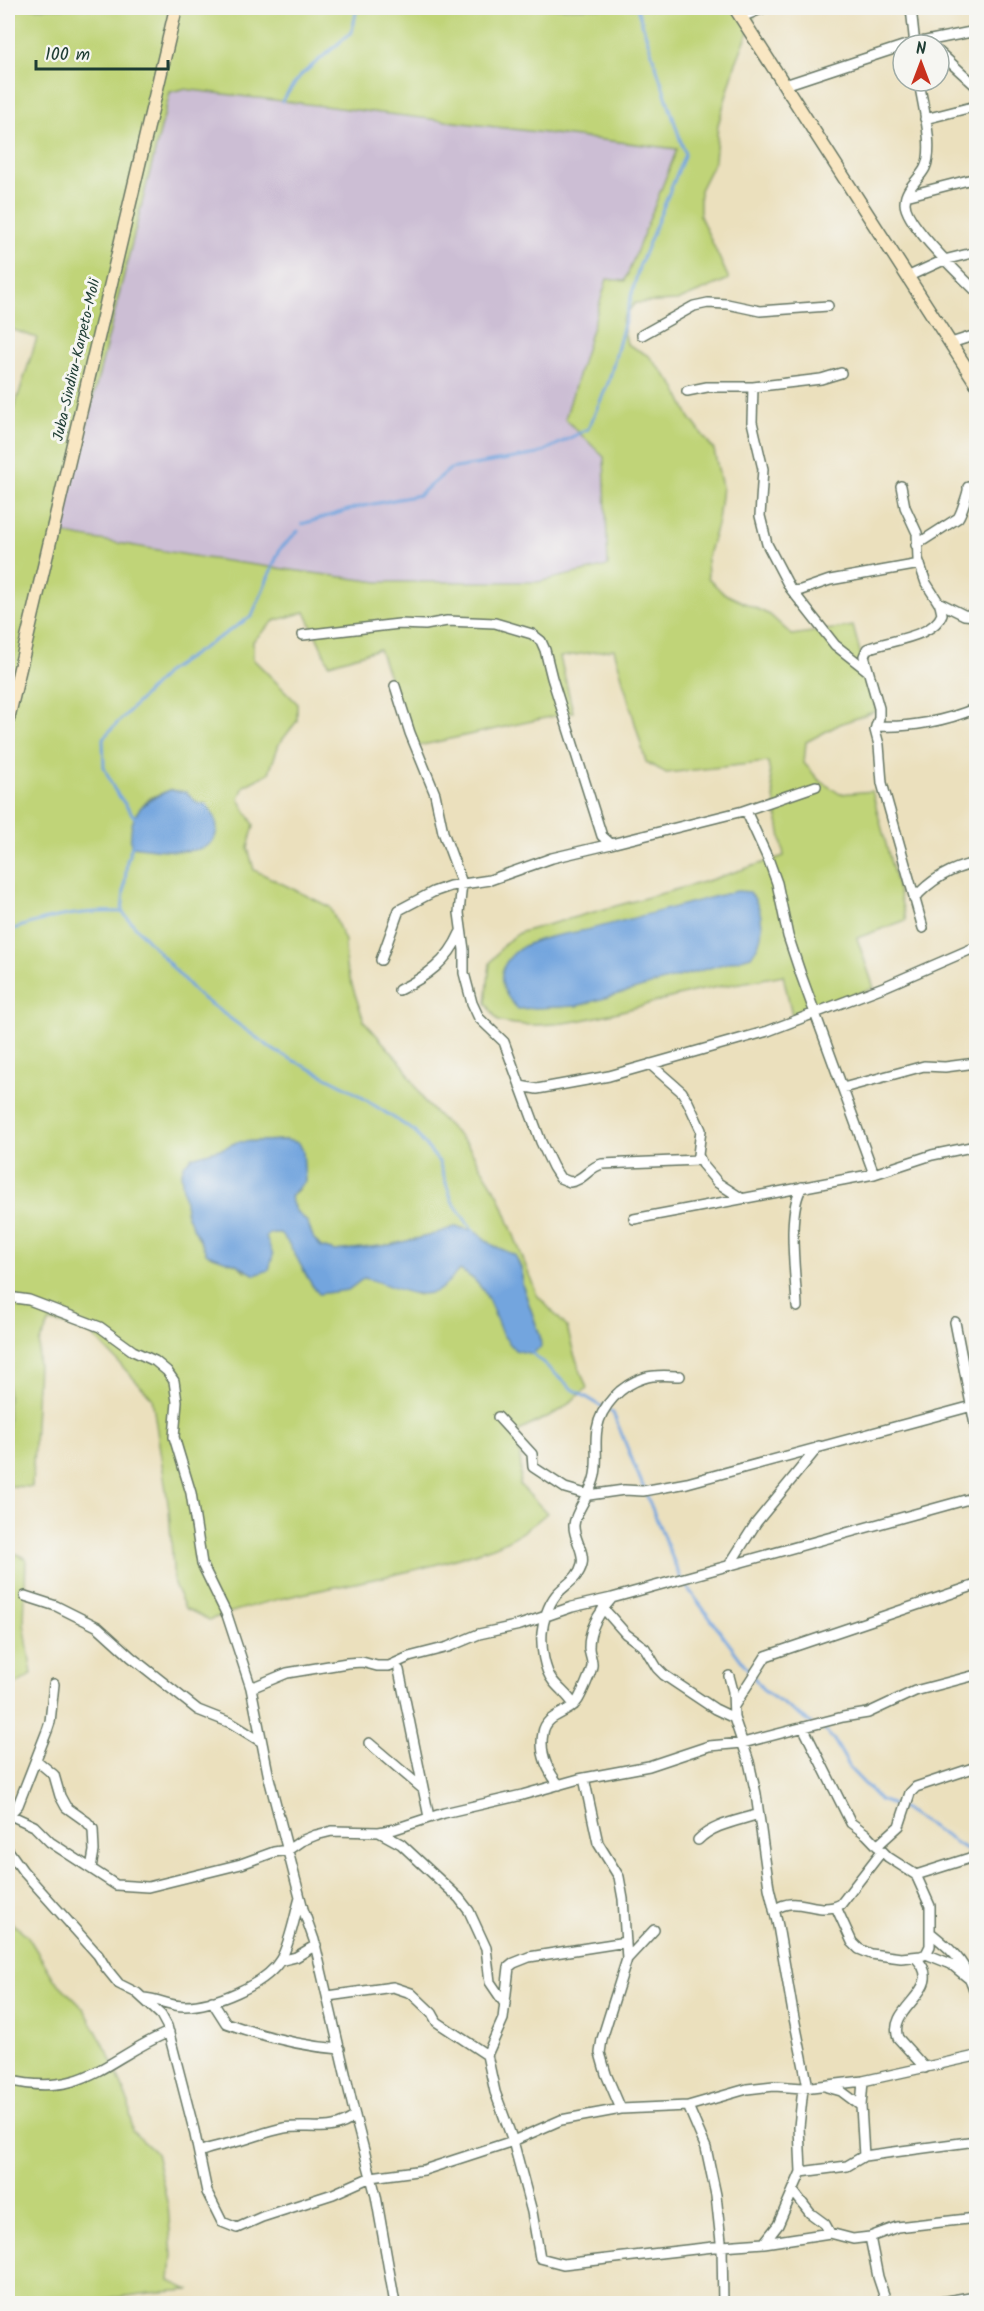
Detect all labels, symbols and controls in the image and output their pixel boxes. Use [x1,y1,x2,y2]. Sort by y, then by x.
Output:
scale bar [36,33,168,71]
north arrow [891,33,951,93]
text: N [916,37,926,62]
text: 100 m [45,41,90,70]
street label: Juba-Sindiru-Karpeto-Moli [47,275,108,443]

